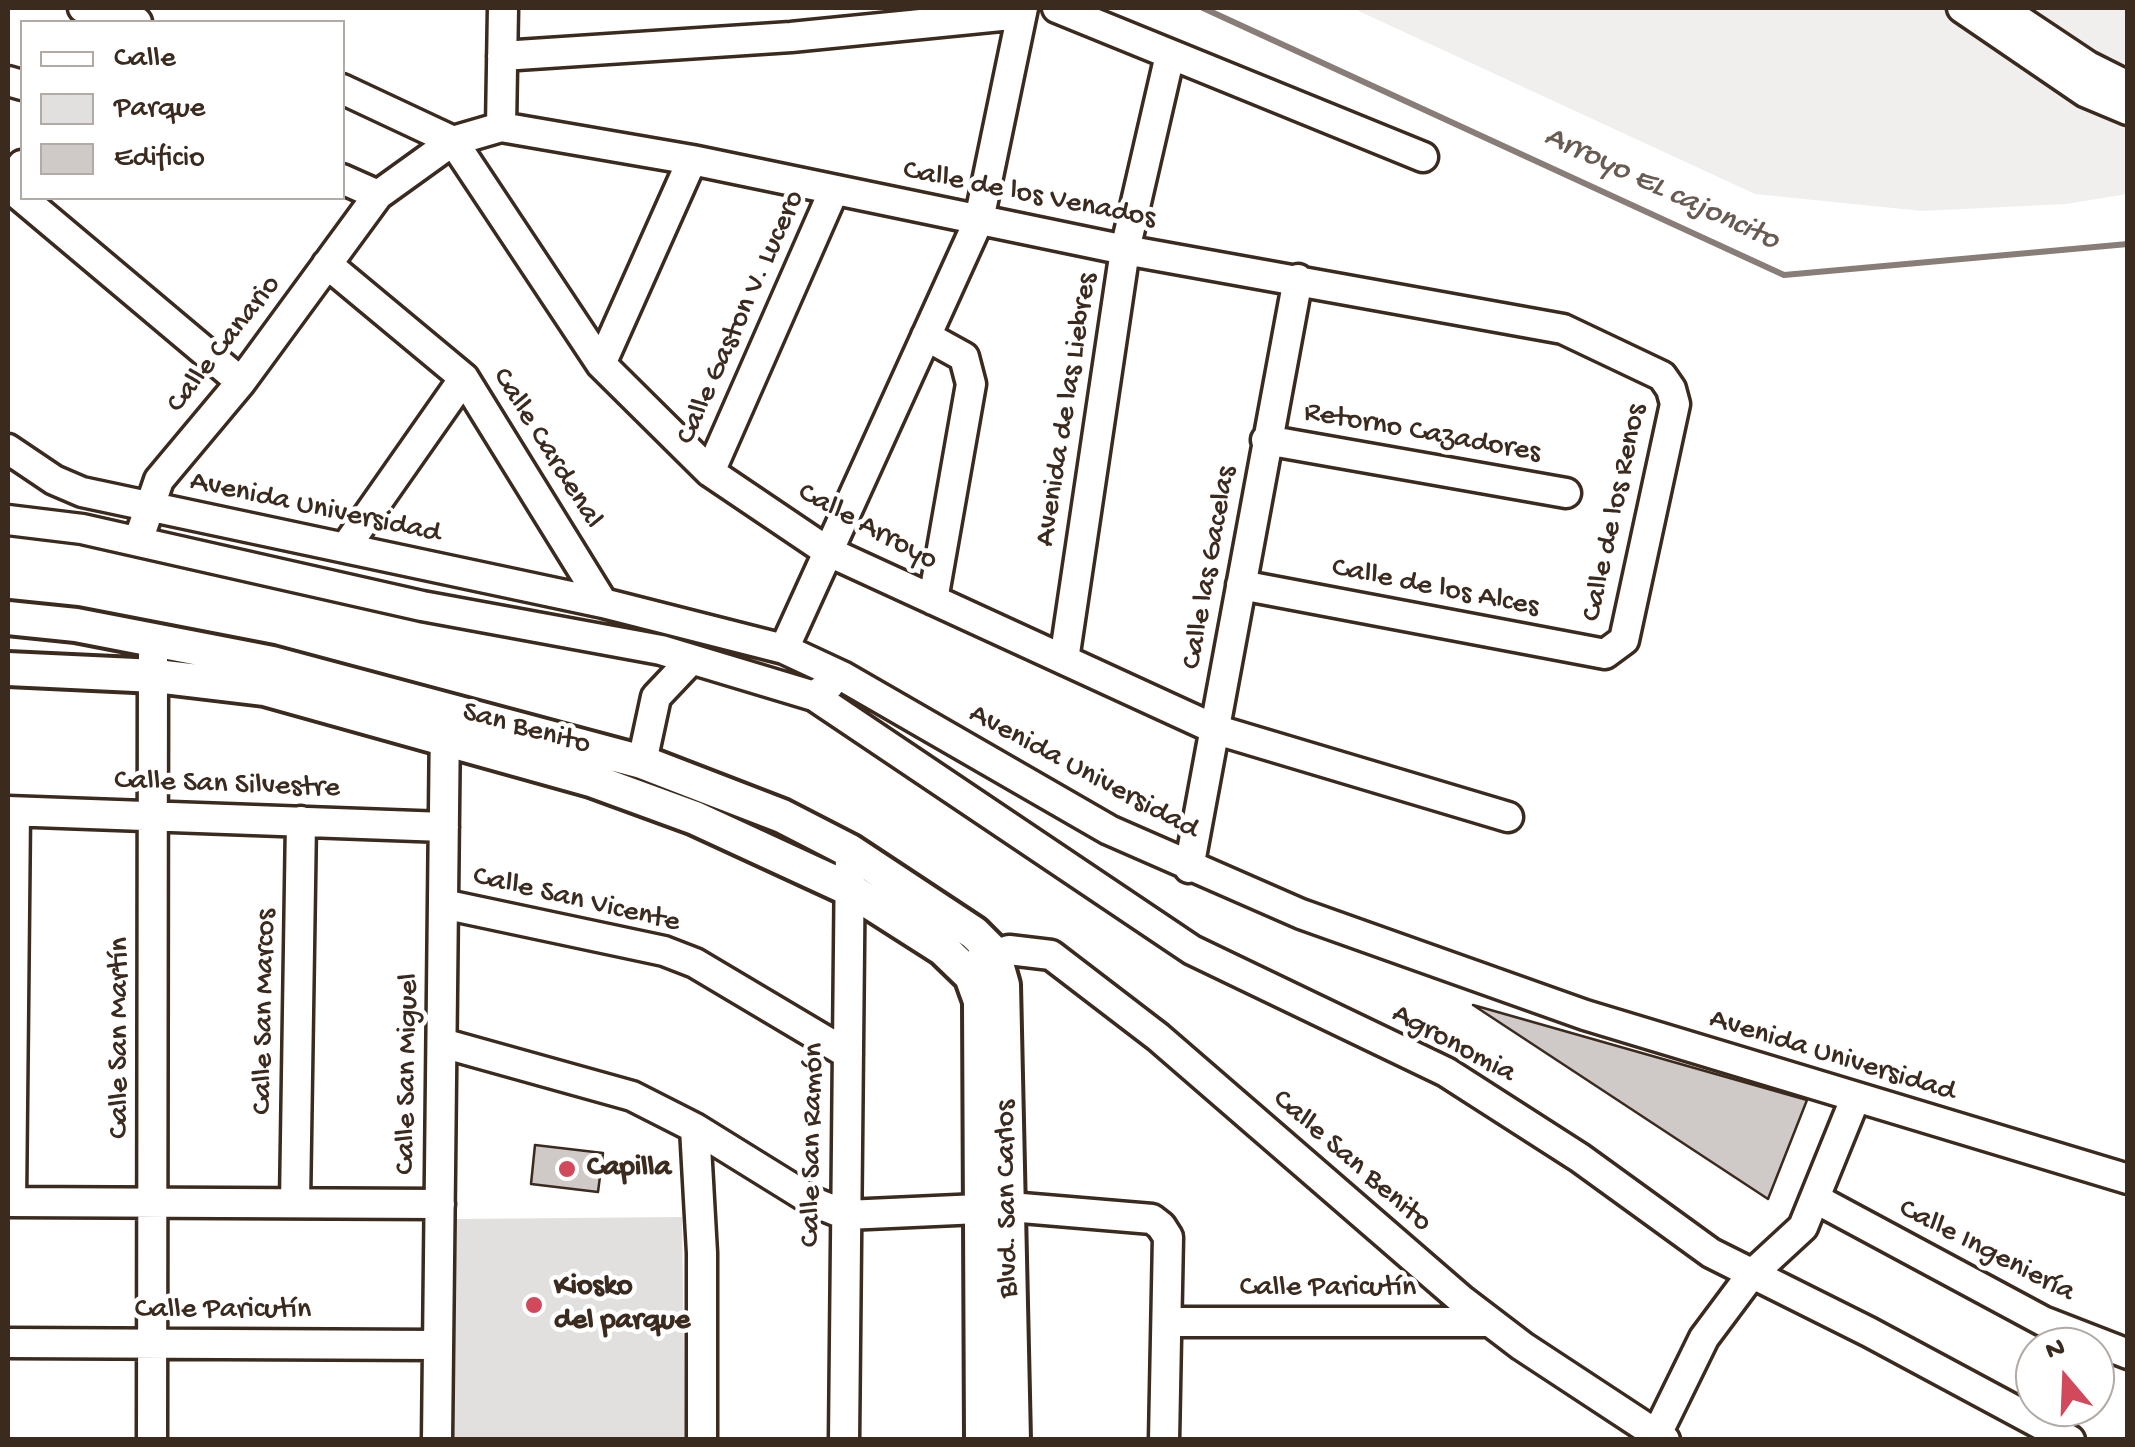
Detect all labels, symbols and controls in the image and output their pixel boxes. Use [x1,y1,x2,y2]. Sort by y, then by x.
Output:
legend [20,20,345,200]
text: Calle [114,42,176,77]
text: Parque [114,92,205,127]
water label: Arroyo EL cajoncito [1538,119,1784,261]
text: Edificio [114,142,205,177]
street label: Calle de los Venados [900,154,1158,238]
street label: Calle Gaston V. Lucero [670,185,814,451]
street label: Calle Canario [160,269,290,421]
street label: Avenida de las Liebres [1029,271,1107,549]
street label: Calle Cardenal [482,362,610,536]
street label: Retorno Cazadores [1301,395,1543,473]
street label: Calle de los Renos [1575,401,1657,625]
street label: Calle las Gacelas [1175,464,1247,672]
street label: Avenida Universidad [186,465,444,553]
street label: Calle Arroyo [791,476,943,580]
street label: Calle de los Alces [1328,551,1542,627]
street label: San Benito [458,696,594,764]
street label: Avenida Universidad [962,697,1204,849]
street label: Calle San Silvestre [114,764,340,808]
street label: Calle San Vicente [469,860,683,942]
street label: Calle San Marcos [246,909,286,1115]
street label: Calle San Martín [103,937,139,1139]
street label: Calle San Miguel [389,973,429,1175]
street label: Agronomia [1385,997,1521,1093]
street label: Avenida Universidad [1705,1002,1959,1112]
street label: Calle San Ramón [794,1043,834,1247]
street label: Calle San Benito [1264,1083,1438,1241]
street label: Blvd. San Carlos [989,1100,1029,1298]
place label: Capilla [587,1151,671,1187]
marker: Capilla [556,1158,578,1180]
street label: Calle Ingeniería [1892,1192,2080,1312]
place label: Kiosko del parque [554,1270,690,1340]
street label: Calle Paricutín [1240,1271,1416,1307]
street label: Calle Paricutín [135,1293,311,1329]
marker: Kiosko del parque [523,1294,545,1316]
north arrow [2015,1327,2115,1427]
text: N [2042,1331,2070,1369]

